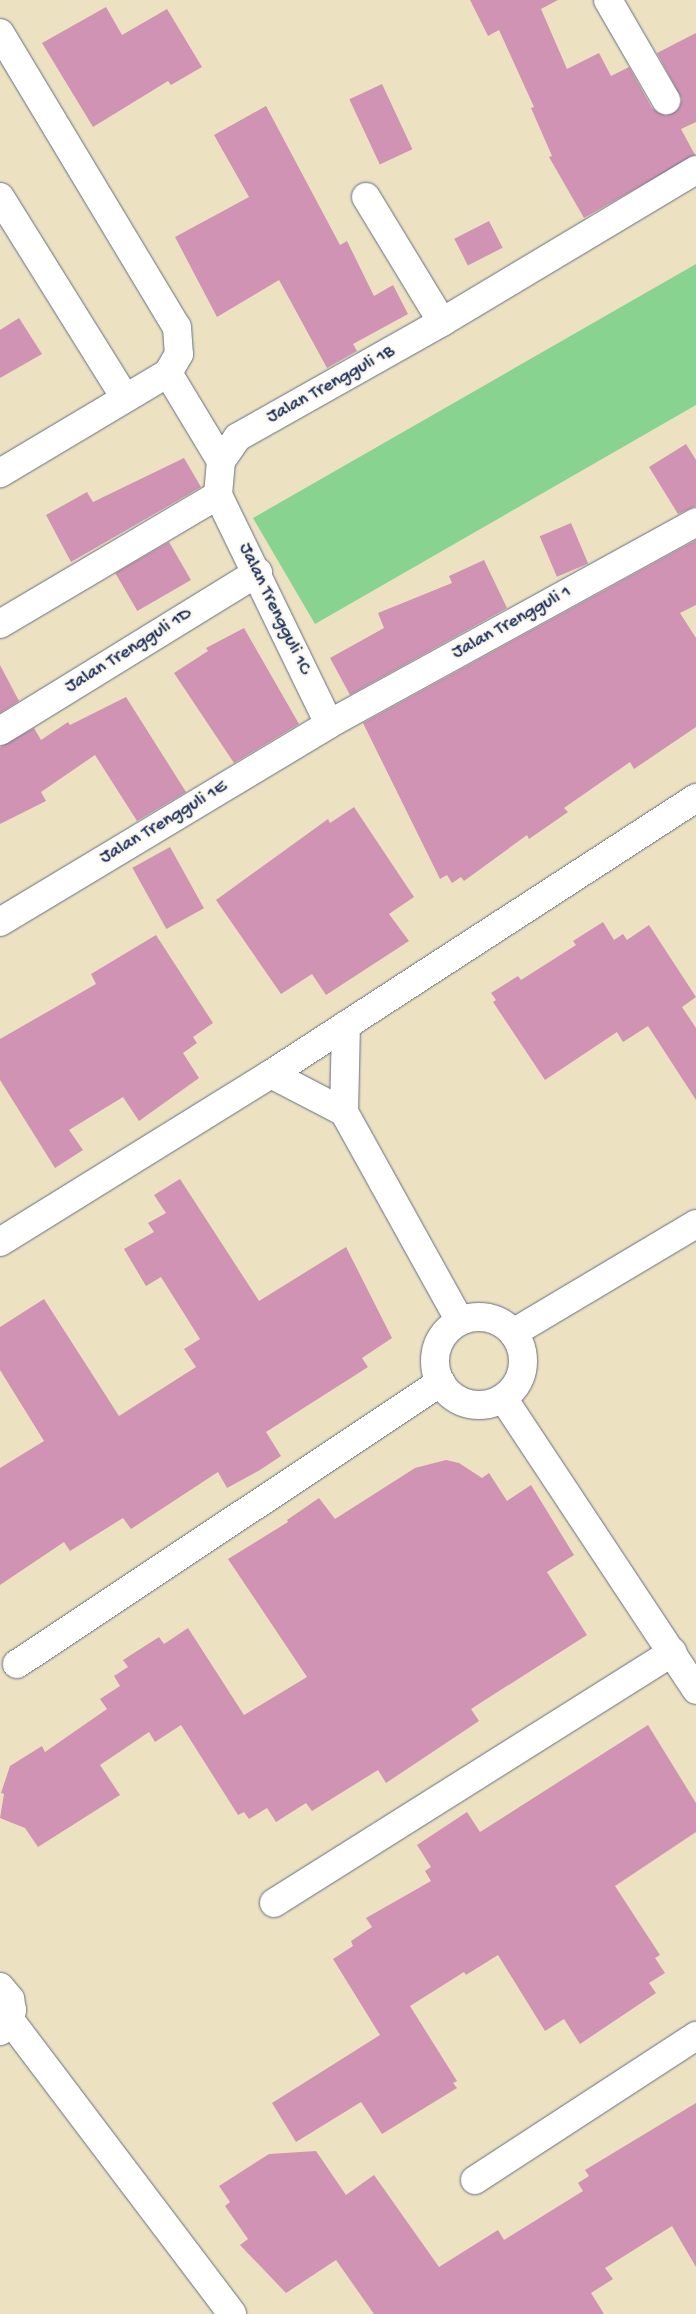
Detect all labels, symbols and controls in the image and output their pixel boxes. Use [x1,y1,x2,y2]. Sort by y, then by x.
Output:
street label: Jalan Trengguli 1B [263,340,399,430]
street label: Jalan Trengguli 1C [232,540,316,678]
street label: Jalan Trengguli 1 [448,581,576,665]
street label: Jalan Trengguli 1D [61,603,197,699]
street label: Jalan Trengguli 1E [96,776,232,870]

